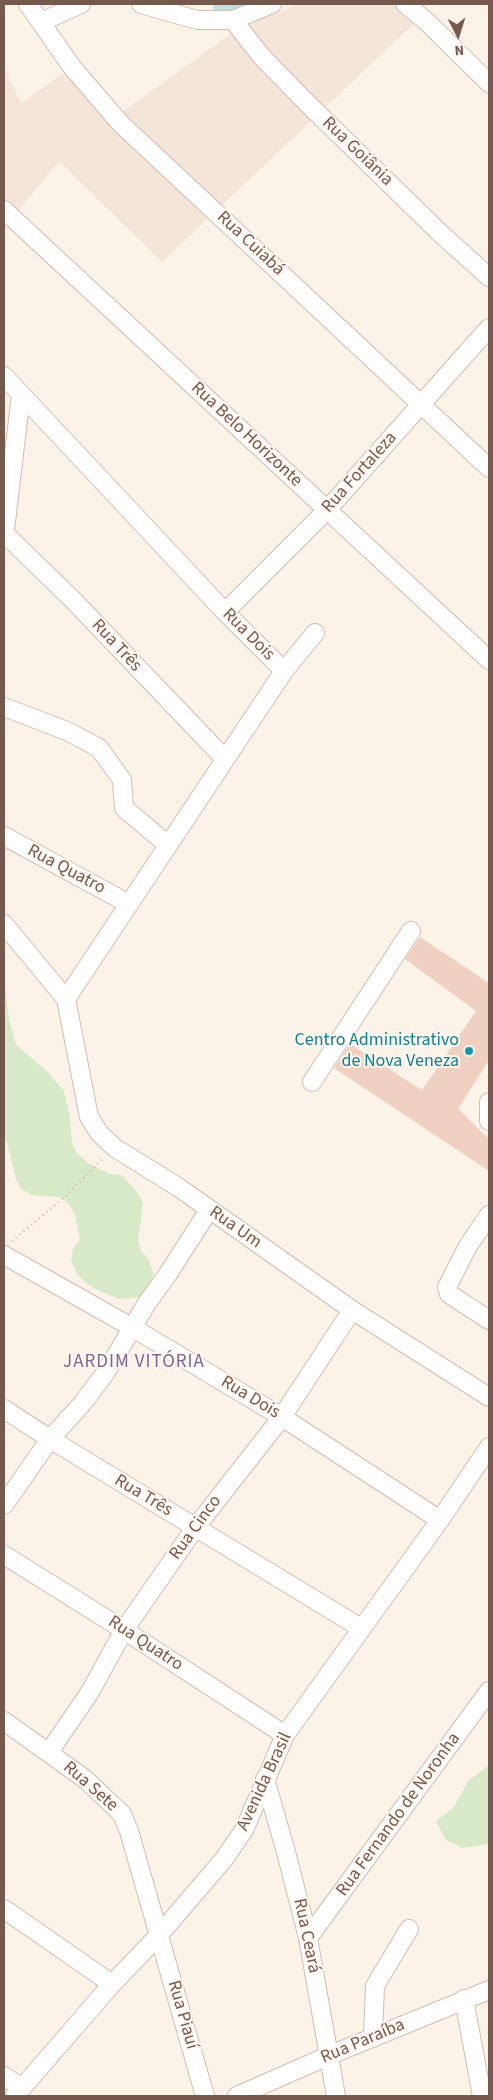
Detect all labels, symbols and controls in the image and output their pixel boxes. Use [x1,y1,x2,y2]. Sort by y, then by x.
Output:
north arrow [433,10,483,60]
text: N [454,40,465,60]
street label: Rua Goiânia [317,113,397,191]
street label: Rua Cuiabá [212,207,288,281]
street label: Rua Belo Horizonte [186,378,306,492]
street label: Rua Fortaleza [318,428,402,518]
street label: Rua Dois [217,604,279,666]
street label: Rua Três [86,615,146,677]
street label: Rua Quatro [23,840,109,900]
place label: Centro Administrativo de Nova Veneza [295,1030,459,1072]
marker: Centro Administrativo de Nova Veneza [463,1045,475,1057]
street label: Rua Um [205,1202,265,1254]
district label: JARDIM VITÓRIA [61,1352,207,1374]
street label: Rua Dois [216,1372,284,1424]
street label: Rua Três [110,1470,176,1522]
street label: Rua Cinco [165,1491,227,1565]
street label: Rua Quatro [103,1612,187,1676]
street label: Avenida Brasil [233,1729,297,1835]
street label: Rua Fernando de Noronha [332,1729,466,1901]
street label: Rua Sete [58,1757,122,1817]
street label: Rua Ceará [288,1897,324,1975]
street label: Rua Piauí [162,1978,202,2052]
street label: Rua Paraíba [318,2015,408,2069]

